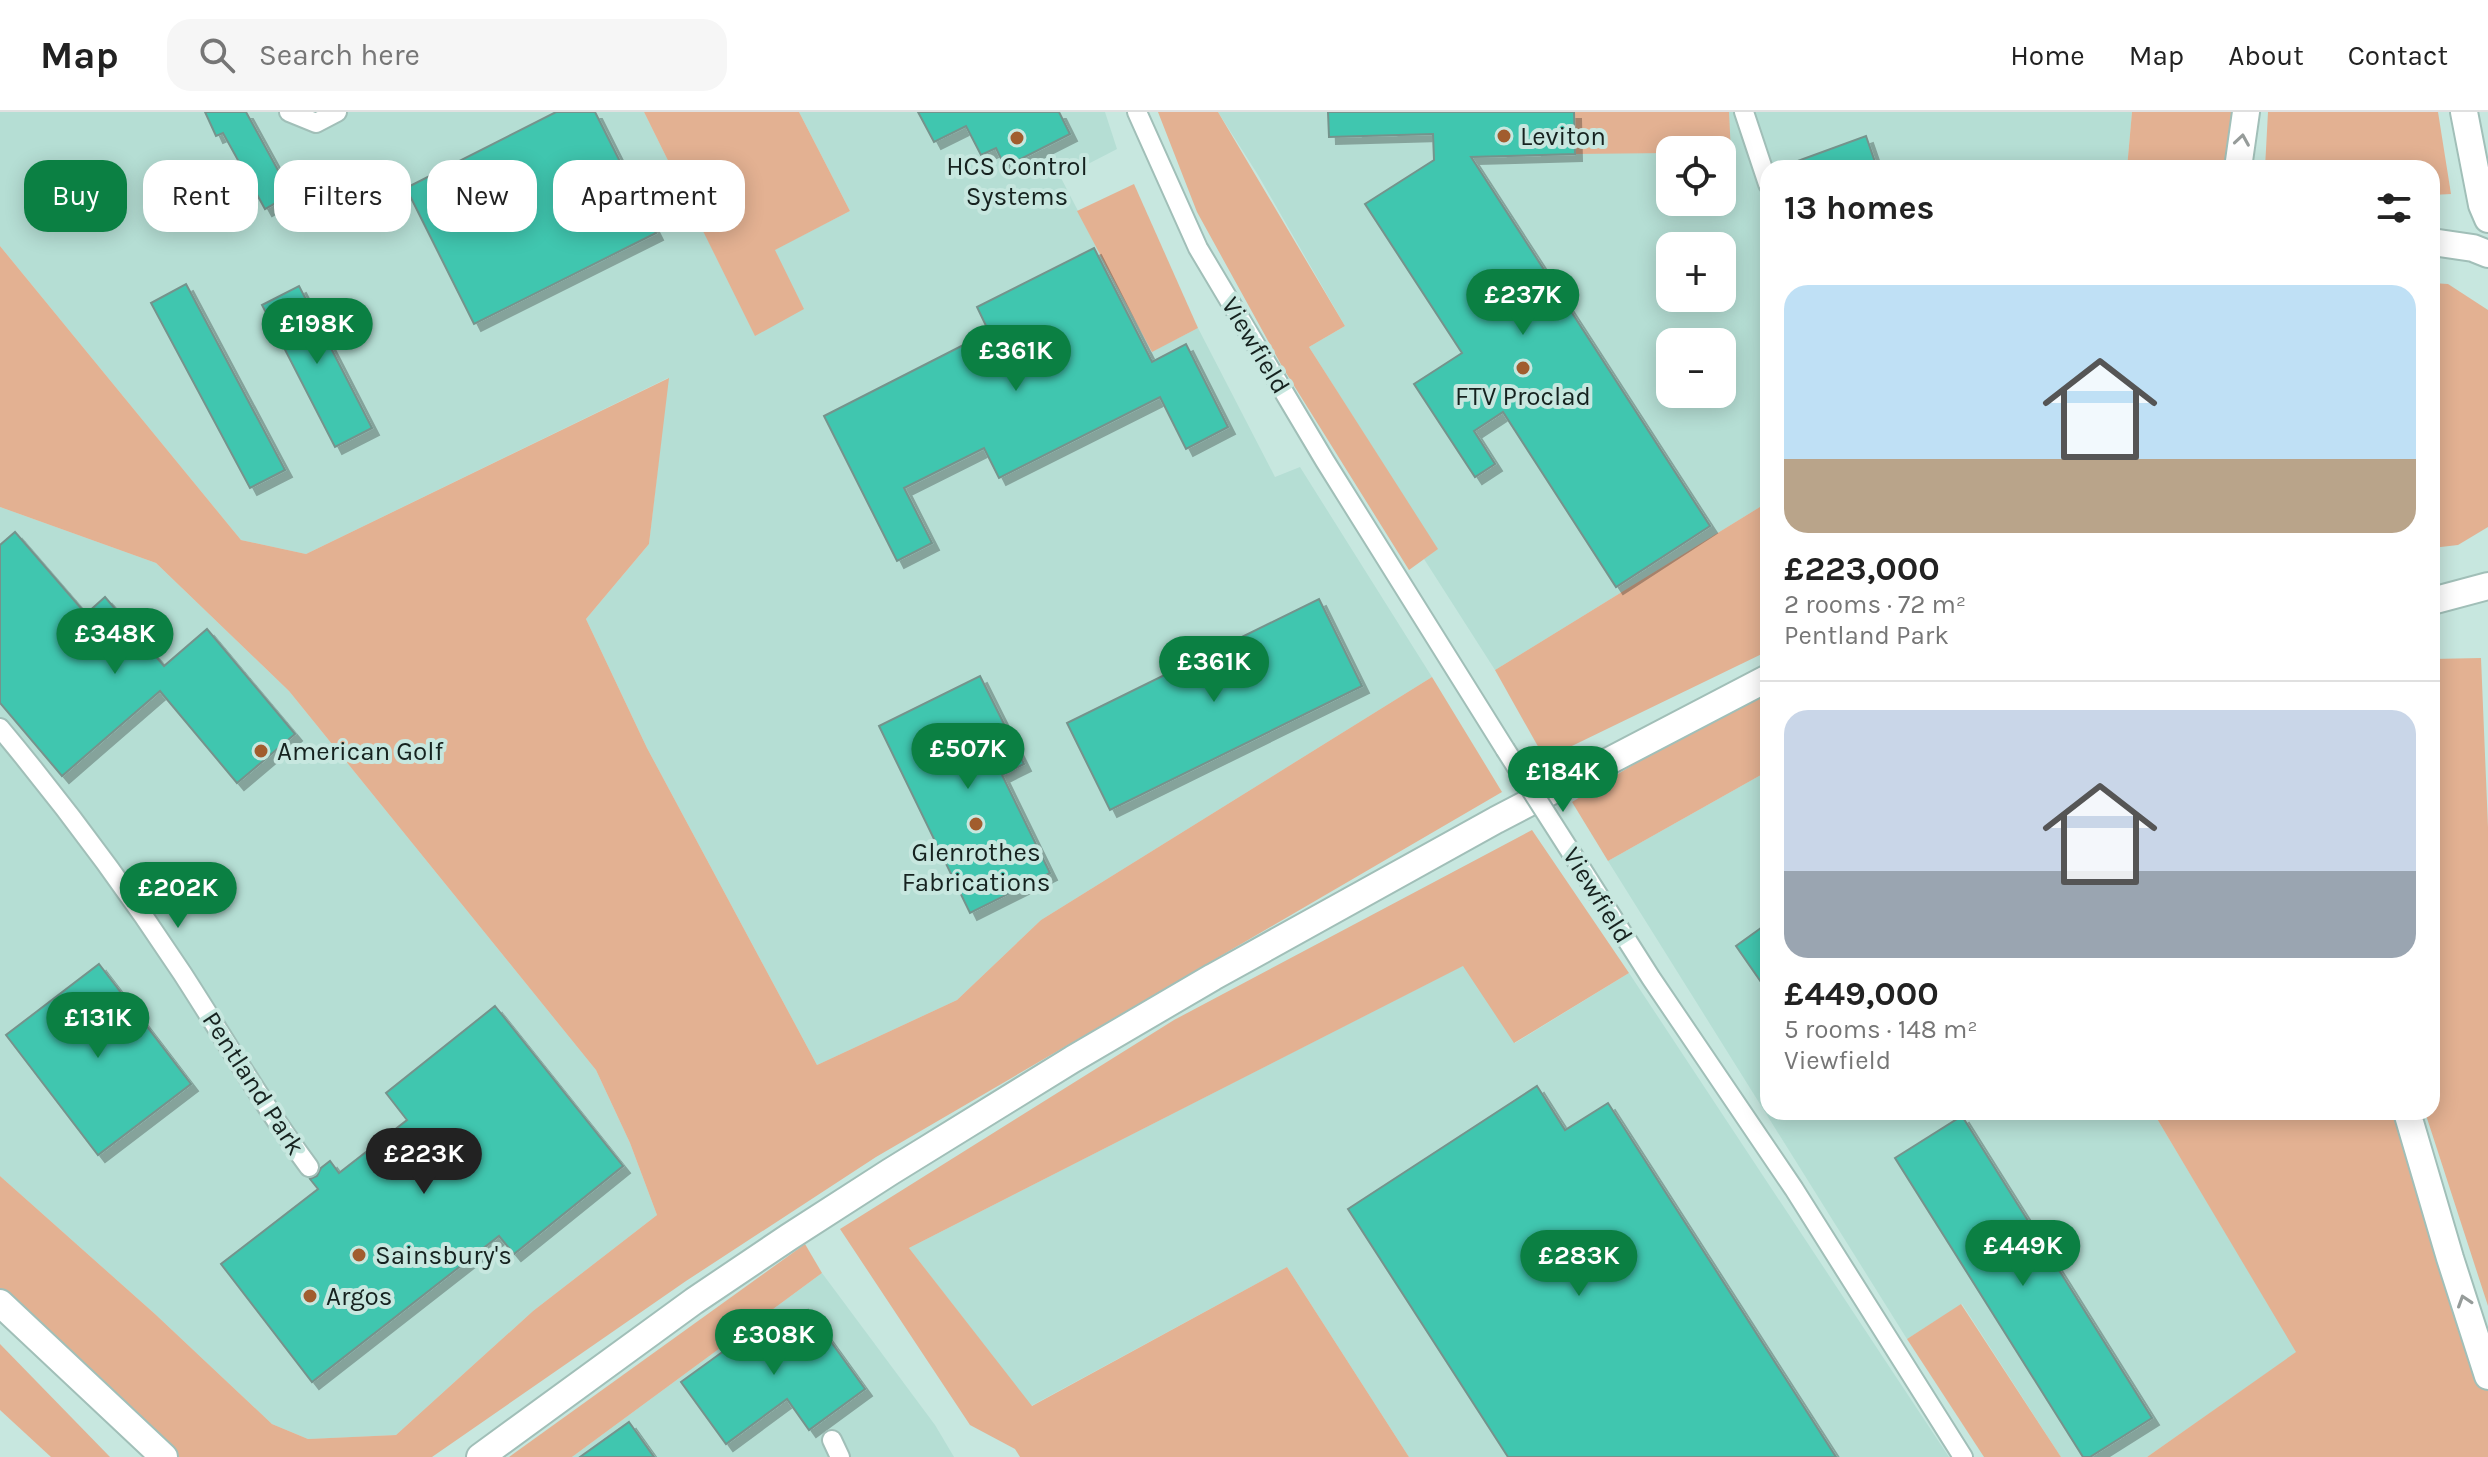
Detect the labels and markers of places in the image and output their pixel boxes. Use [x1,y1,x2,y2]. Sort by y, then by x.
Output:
place label: Leviton [1520,121,1606,152]
marker: Leviton [1495,127,1513,145]
marker: HCS Control Systems [1008,129,1026,147]
place label: HCS Control Systems [946,151,1088,212]
pin: £237K [1467,269,1579,337]
pin: £198K [261,298,373,366]
pin: £361K [960,325,1072,393]
marker: FTV Proclad [1514,359,1532,377]
place label: FTV Proclad [1455,381,1591,412]
pin: £348K [59,608,171,676]
pin: £361K [1158,636,1270,704]
pin: £507K [912,723,1024,791]
place label: American Golf [277,736,445,767]
marker: American Golf [252,742,270,760]
pin: £184K [1507,746,1619,814]
marker: Glenrothes Fabrications [967,815,985,833]
place label: Glenrothes Fabrications [902,837,1050,898]
pin: £202K [122,862,234,930]
pin: £131K [42,992,154,1060]
pin: £223K [368,1128,480,1196]
pin: £449K [1967,1220,2079,1288]
pin: £283K [1523,1230,1635,1298]
place label: Sainsbury's [375,1240,512,1271]
marker: Sainsbury's [350,1246,368,1264]
place label: Argos [326,1281,392,1312]
marker: Argos [301,1287,319,1305]
pin: £308K [718,1309,830,1377]

